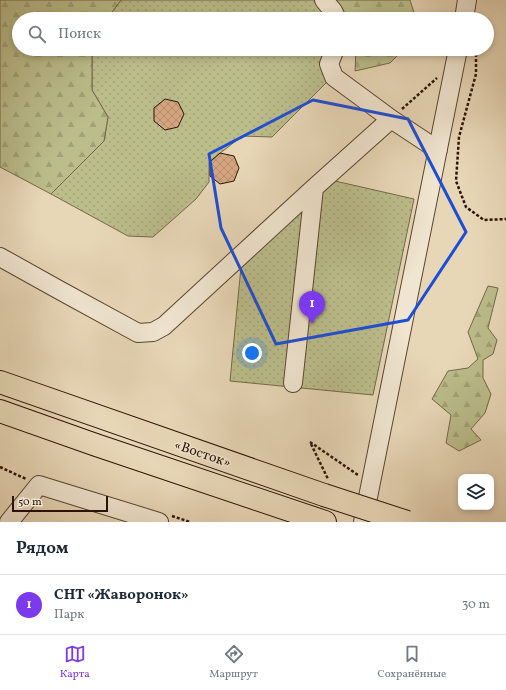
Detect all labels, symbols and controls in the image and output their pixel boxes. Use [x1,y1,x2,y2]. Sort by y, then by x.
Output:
search box [12,12,494,56]
icon: search [26,23,48,45]
text: Поиск [58,24,101,45]
pin: 1 [299,291,325,324]
your location [242,343,262,363]
street label: «Восток» [172,436,233,473]
map controls [458,474,494,510]
button: layers [458,474,494,510]
scale bar [12,494,108,513]
text: 50 m [18,495,42,510]
text: Рядом [16,537,69,560]
text: СНТ «Жаворонок» [54,585,189,606]
text: 1 [26,596,32,614]
text: 30 m [462,596,490,614]
text: Парк [54,606,84,624]
tab: Карта [60,643,90,682]
tab: Маршрут [209,643,258,682]
tab: Сохранённые [378,643,446,682]

